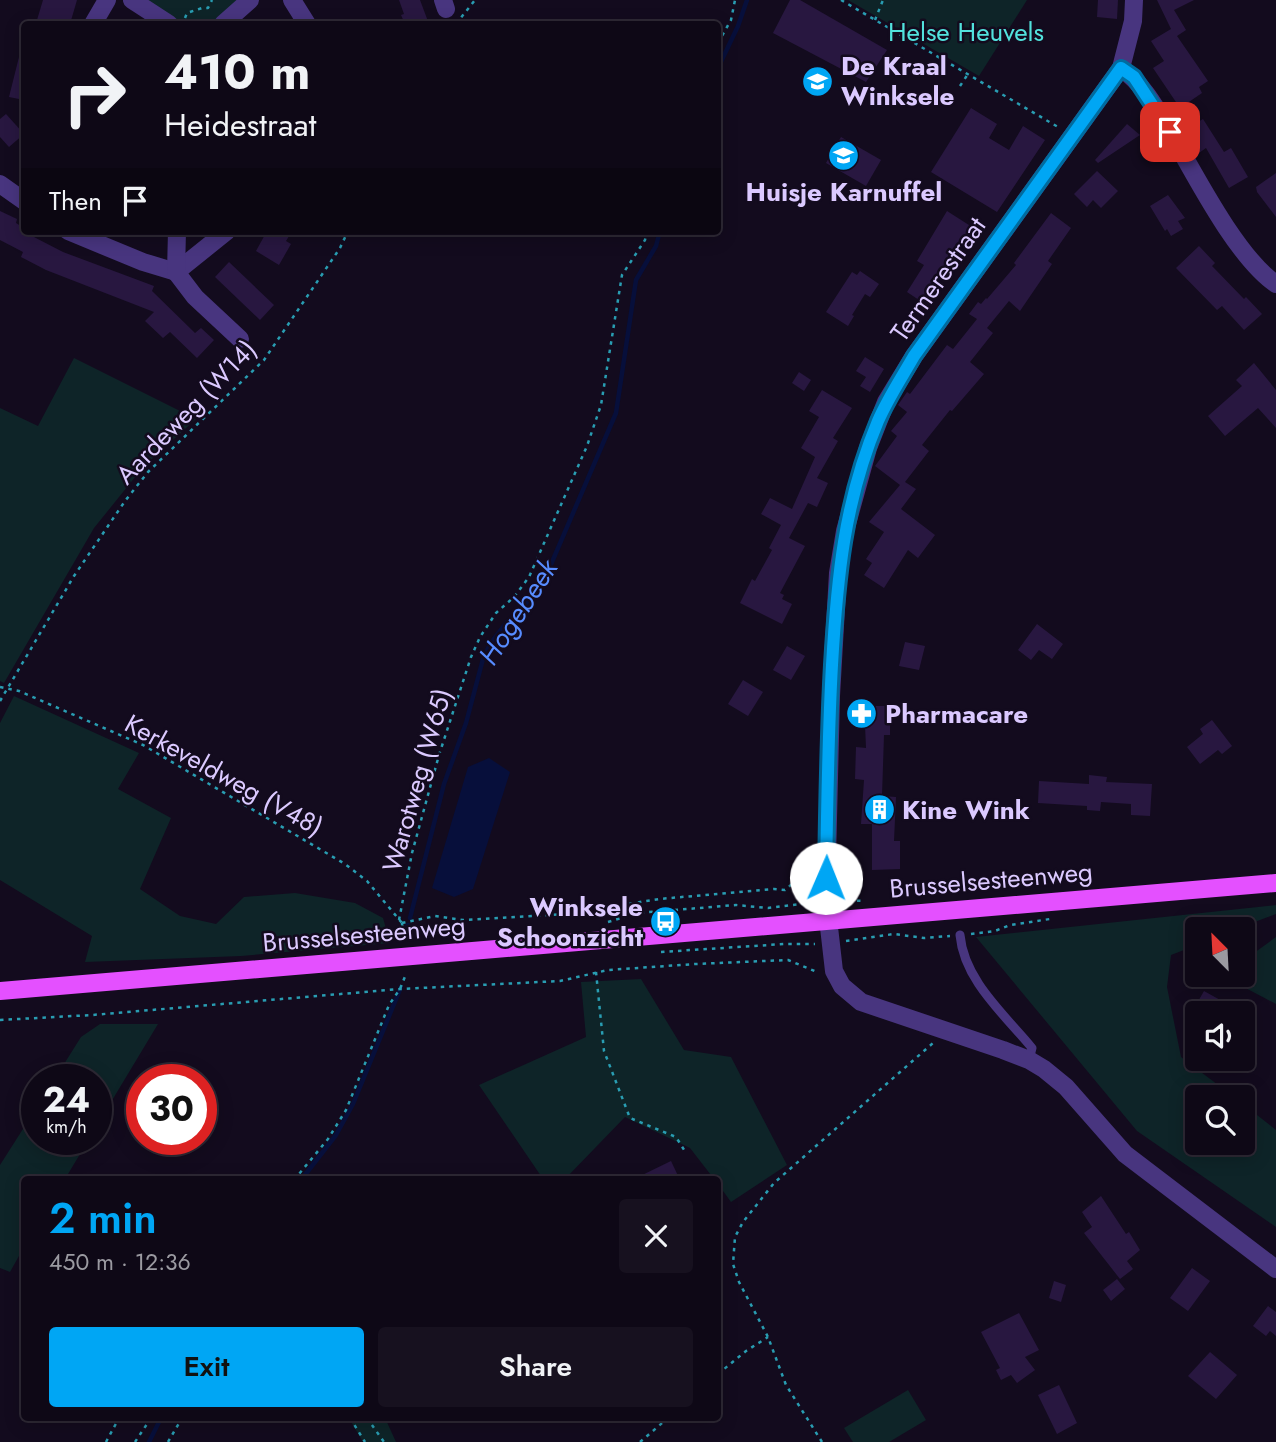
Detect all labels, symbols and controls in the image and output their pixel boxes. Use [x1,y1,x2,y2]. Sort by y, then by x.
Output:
park label: Helse Heuvels [888,13,1044,51]
text: 410 m [164,37,310,107]
place label: De Kraal Winksele [841,47,955,115]
icon: right [49,49,140,140]
school or university icon: De Kraal Winksele [801,64,835,98]
text: Heidestraat [164,102,316,148]
pin [1140,102,1200,162]
icon: arrive [1151,113,1189,151]
school or university icon: Huisje Karnuffel [827,139,861,173]
place label: Huisje Karnuffel [746,173,942,211]
text: Then [49,182,102,220]
icon: arrive [116,182,154,220]
street label: Termerestraat [881,208,995,349]
street label: Aardeweg (W14) [107,331,265,493]
water label: Hogebeek [468,550,568,673]
street label: Warotweg (W65) [373,684,461,876]
place label: Pharmacare [885,695,1028,733]
pharmacy icon: Pharmacare [845,697,879,731]
street label: Kerkeveldweg (V48) [118,705,330,845]
place label: Kine Wink [902,791,1030,829]
building icon: Kine Wink [862,793,896,827]
position arrow [789,841,863,915]
street label: Brusselsesteenweg [888,852,1094,908]
place label: Winksele Schoonzicht [497,888,644,956]
bus stop icon: Winksele Schoonzicht [649,905,683,939]
street label: Brusselsesteenweg [261,906,467,962]
north arrow [1185,917,1255,987]
map controls [1185,917,1255,1155]
button: sound [1185,1001,1255,1071]
speed limit sign: 30 [126,1064,217,1155]
text: 24 [43,1075,90,1125]
button: search [1185,1085,1255,1155]
text: km/h [46,1114,87,1140]
text: 2 min [49,1188,157,1249]
button: close [619,1199,693,1273]
text: 450 m · 12:36 [49,1245,191,1279]
button: Exit [49,1327,364,1407]
button: Share [378,1327,693,1407]

